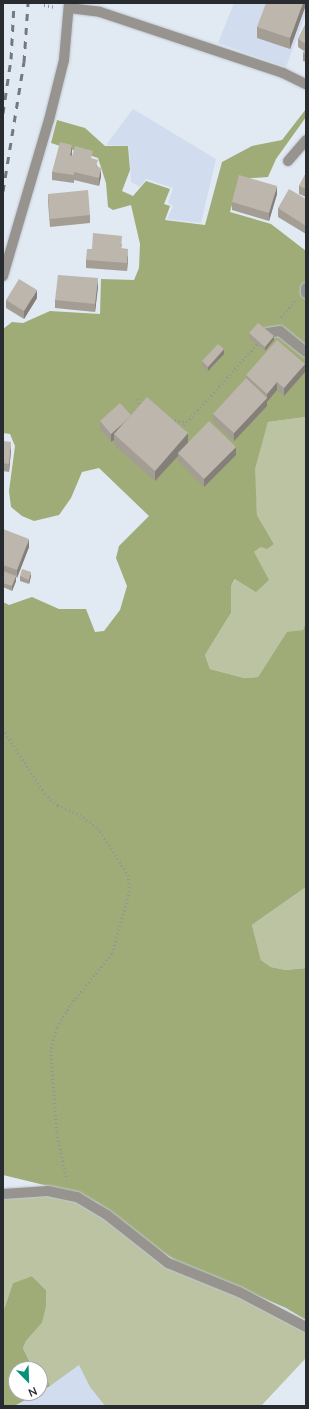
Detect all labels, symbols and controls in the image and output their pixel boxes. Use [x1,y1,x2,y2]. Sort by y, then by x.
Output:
north arrow [8,1361,48,1401]
text: N [26,1383,39,1400]

